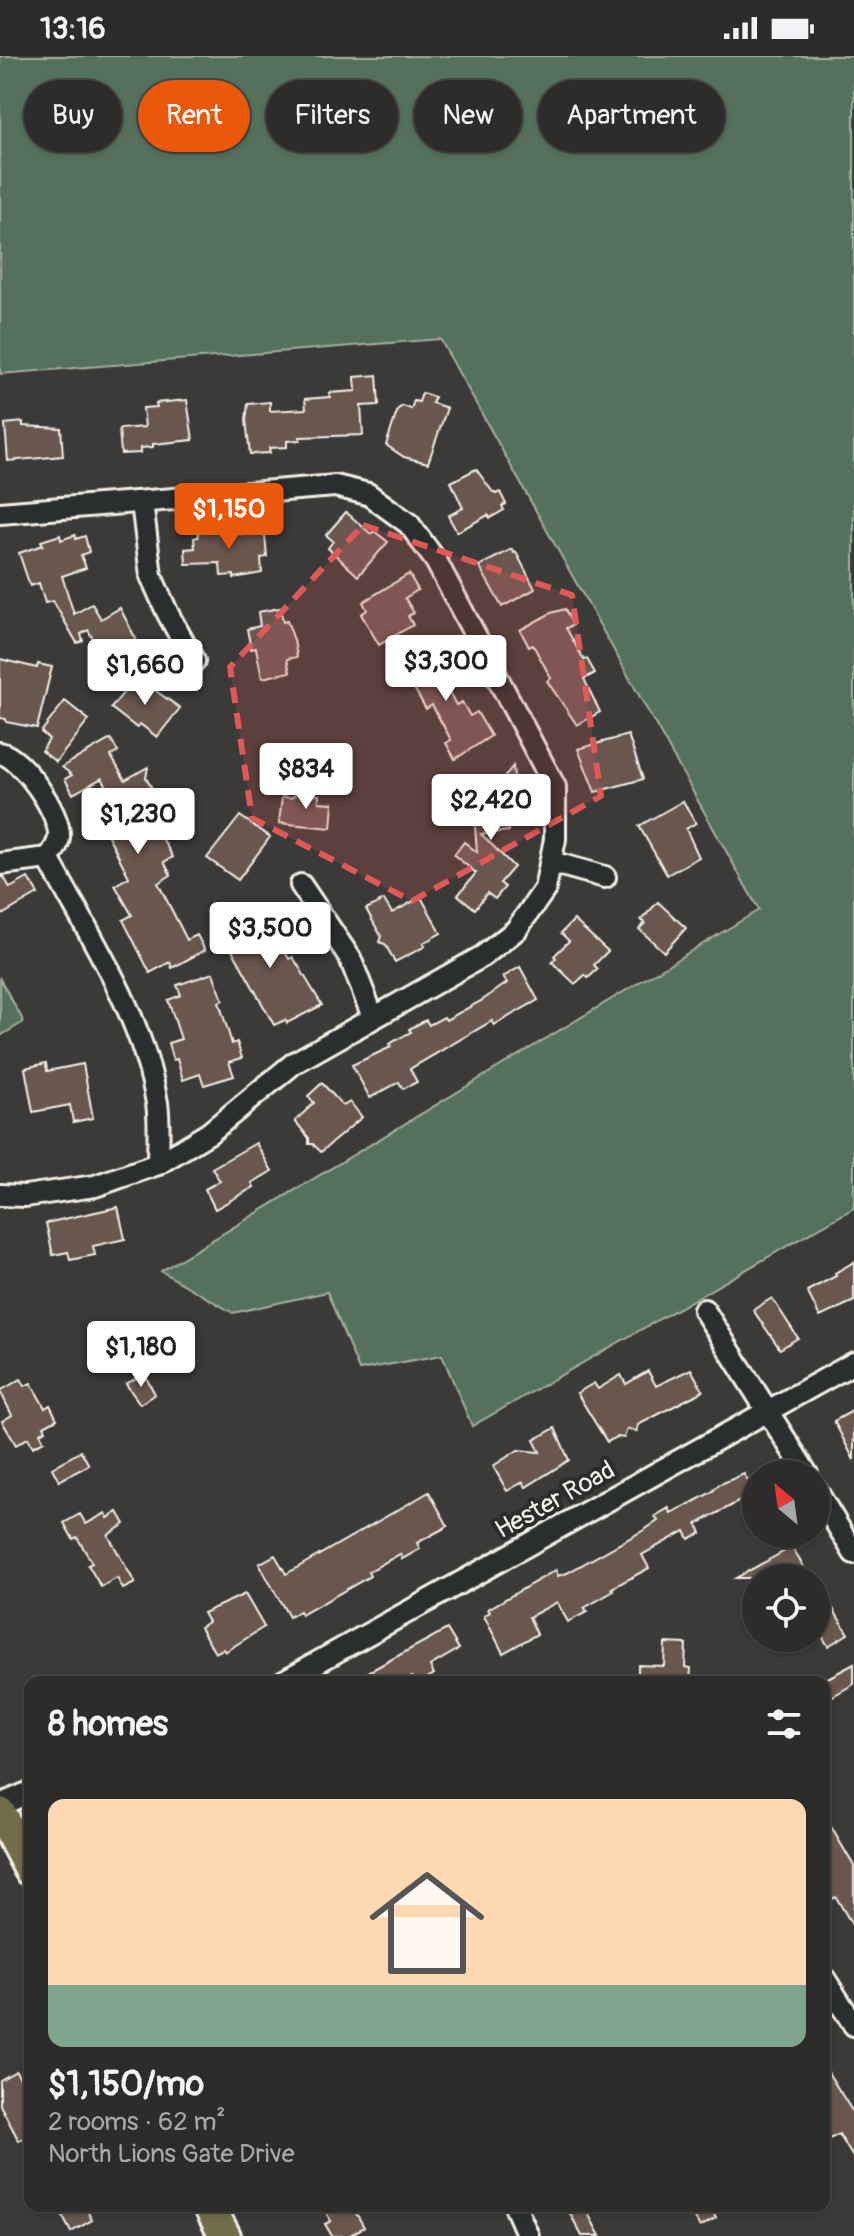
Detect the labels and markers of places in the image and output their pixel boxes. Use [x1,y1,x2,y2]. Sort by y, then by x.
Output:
pin: $1,150 [164,483,294,551]
pin: $3,300 [381,635,511,703]
pin: $1,660 [80,639,210,707]
pin: $834 [259,743,353,811]
pin: $2,420 [426,774,556,842]
pin: $1,230 [73,788,203,856]
pin: $3,500 [205,902,335,970]
pin: $1,180 [76,1321,206,1389]

